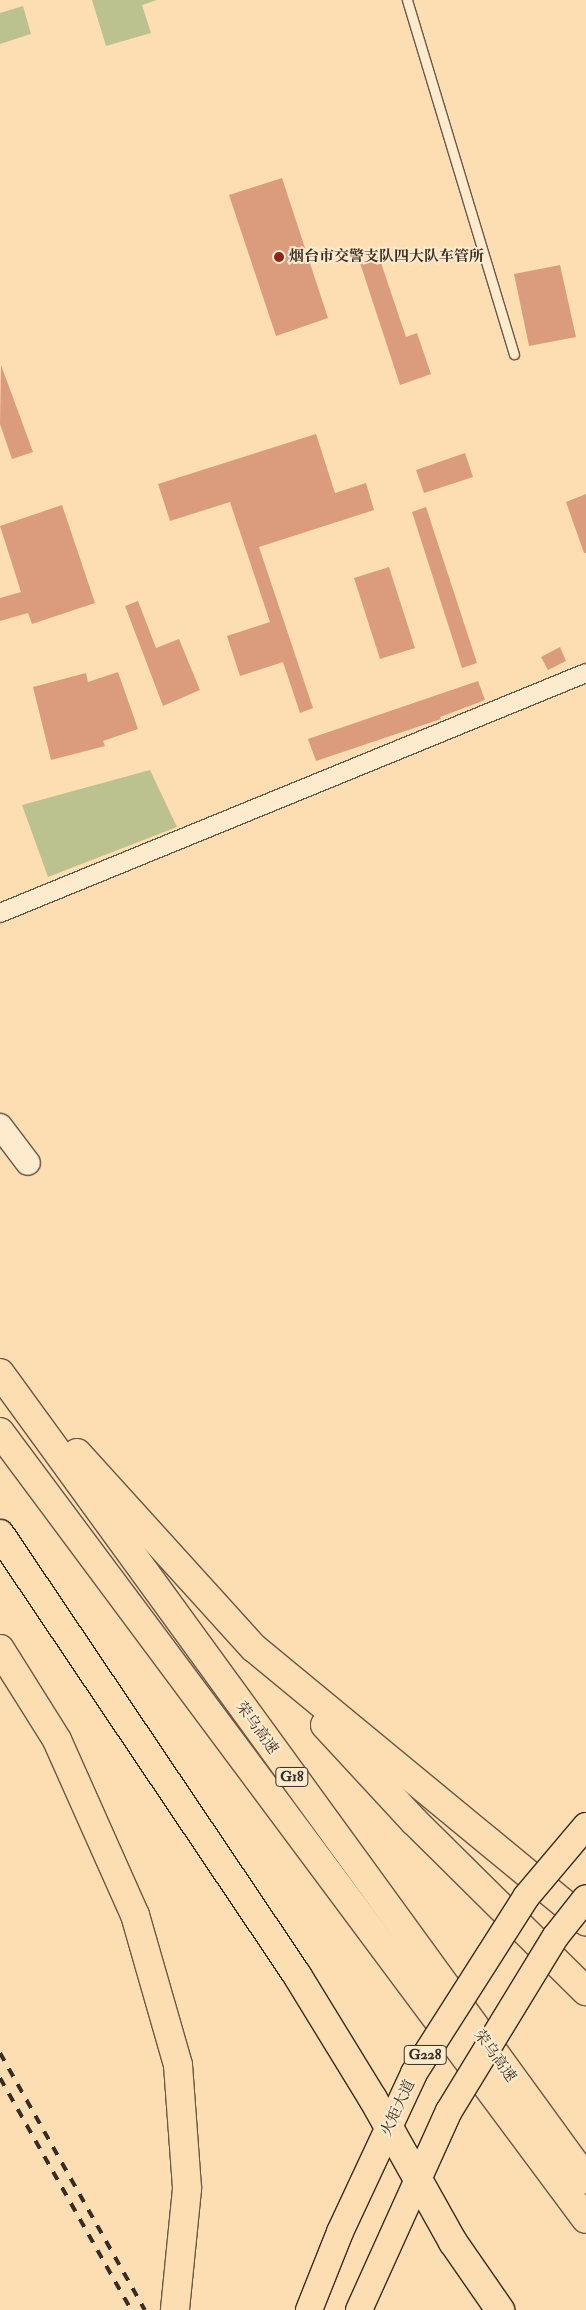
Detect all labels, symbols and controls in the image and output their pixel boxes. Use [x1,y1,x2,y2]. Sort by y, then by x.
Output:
place label: 烟台市交警支队四大队车管所 [289,248,484,266]
marker: 烟台市交警支队四大队车管所 [273,251,285,263]
street label: 荣乌高速 [232,1698,282,1758]
road number: G18 [274,1765,310,1788]
street label: 荣乌高速 [470,2026,520,2086]
road number: G228 [402,2044,448,2066]
street label: 火矩大道 [377,2077,419,2139]

